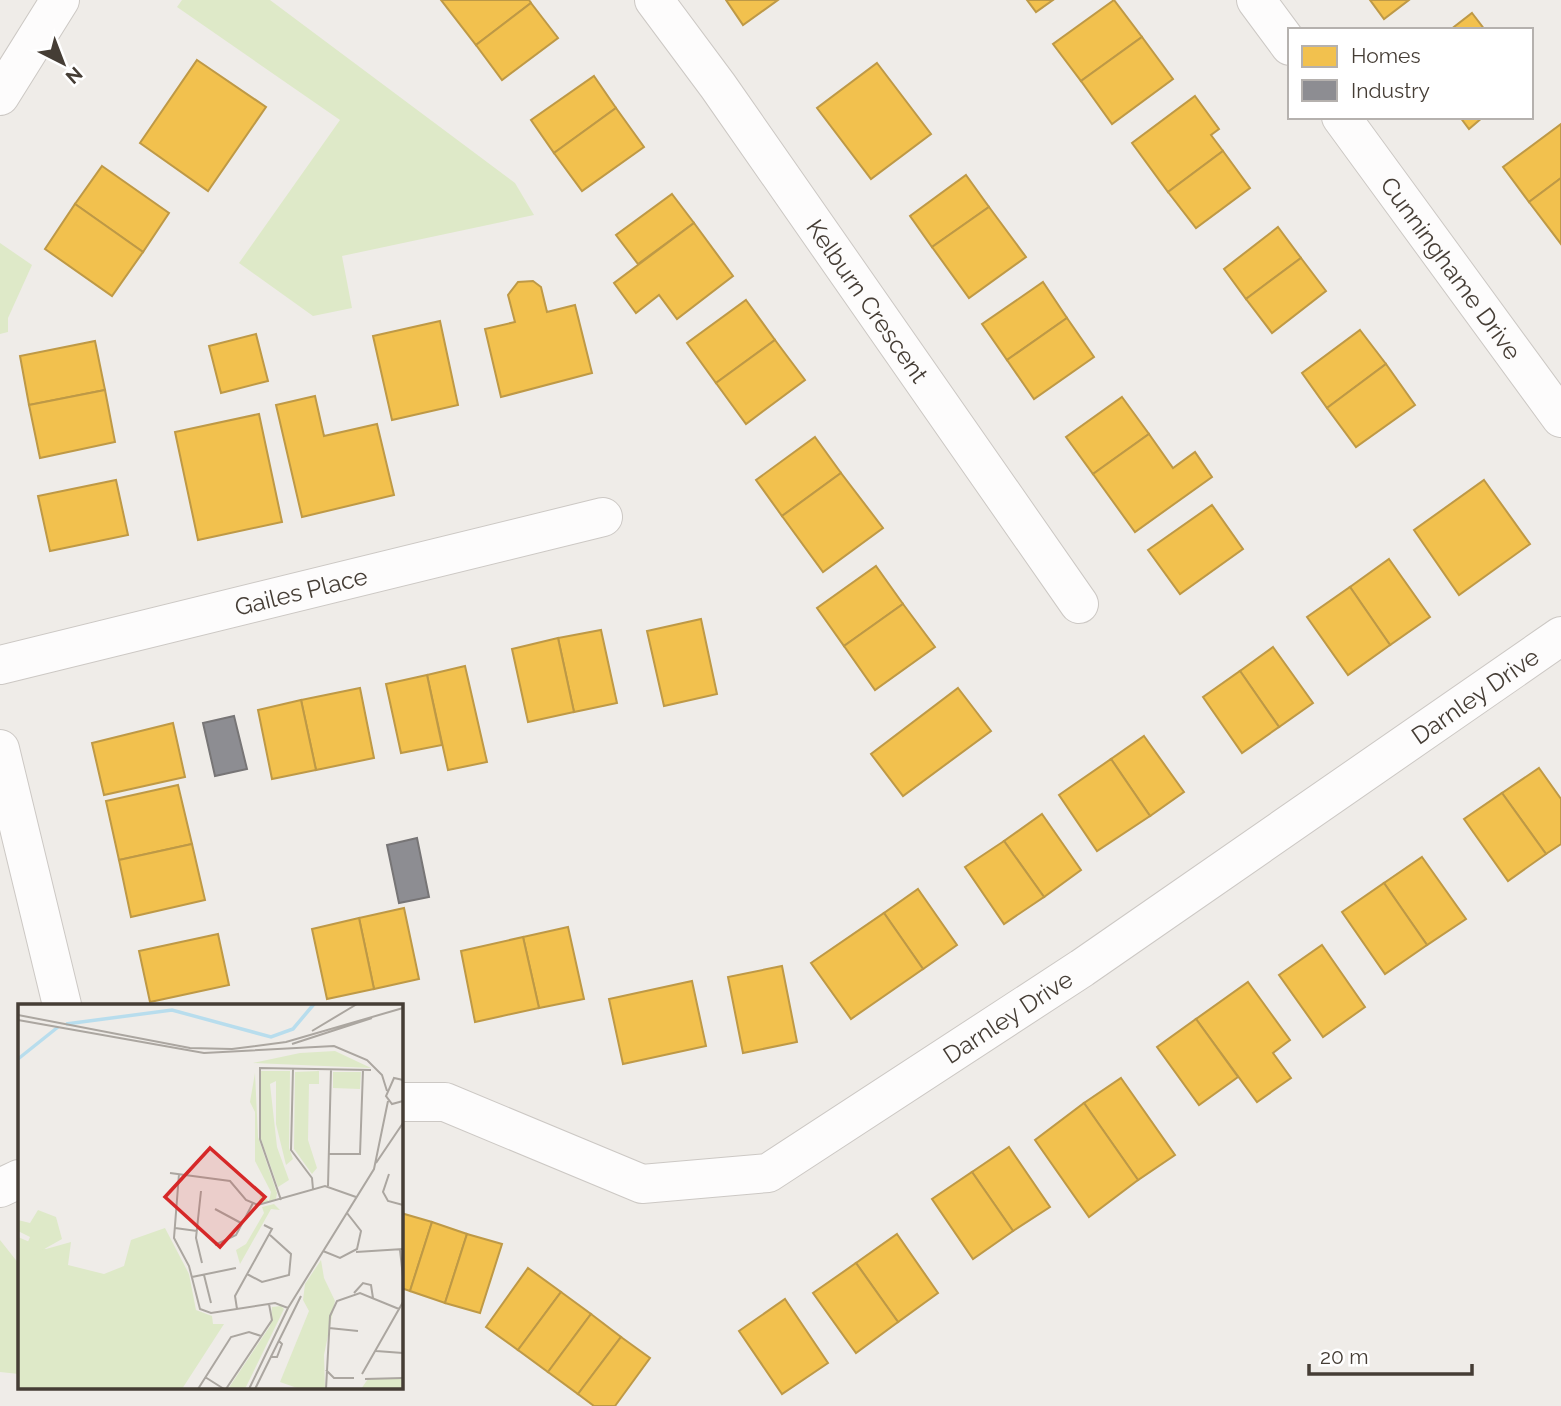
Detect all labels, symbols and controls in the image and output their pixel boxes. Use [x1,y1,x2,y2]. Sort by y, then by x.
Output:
north arrow [28,28,98,98]
legend [1288,28,1533,119]
text: Homes [1351,43,1421,68]
text: N [62,63,87,89]
text: Industry [1351,78,1430,103]
street label: Cunninghame Drive [1375,171,1528,365]
street label: Kelburn Crescent [801,214,935,388]
street label: Gailes Place [232,561,370,621]
street label: Darnley Drive [1406,641,1544,750]
street label: Darnley Drive [937,964,1078,1069]
inset map [18,1004,402,1388]
scale bar [1309,1332,1472,1376]
text: 20 m [1320,1344,1368,1369]

